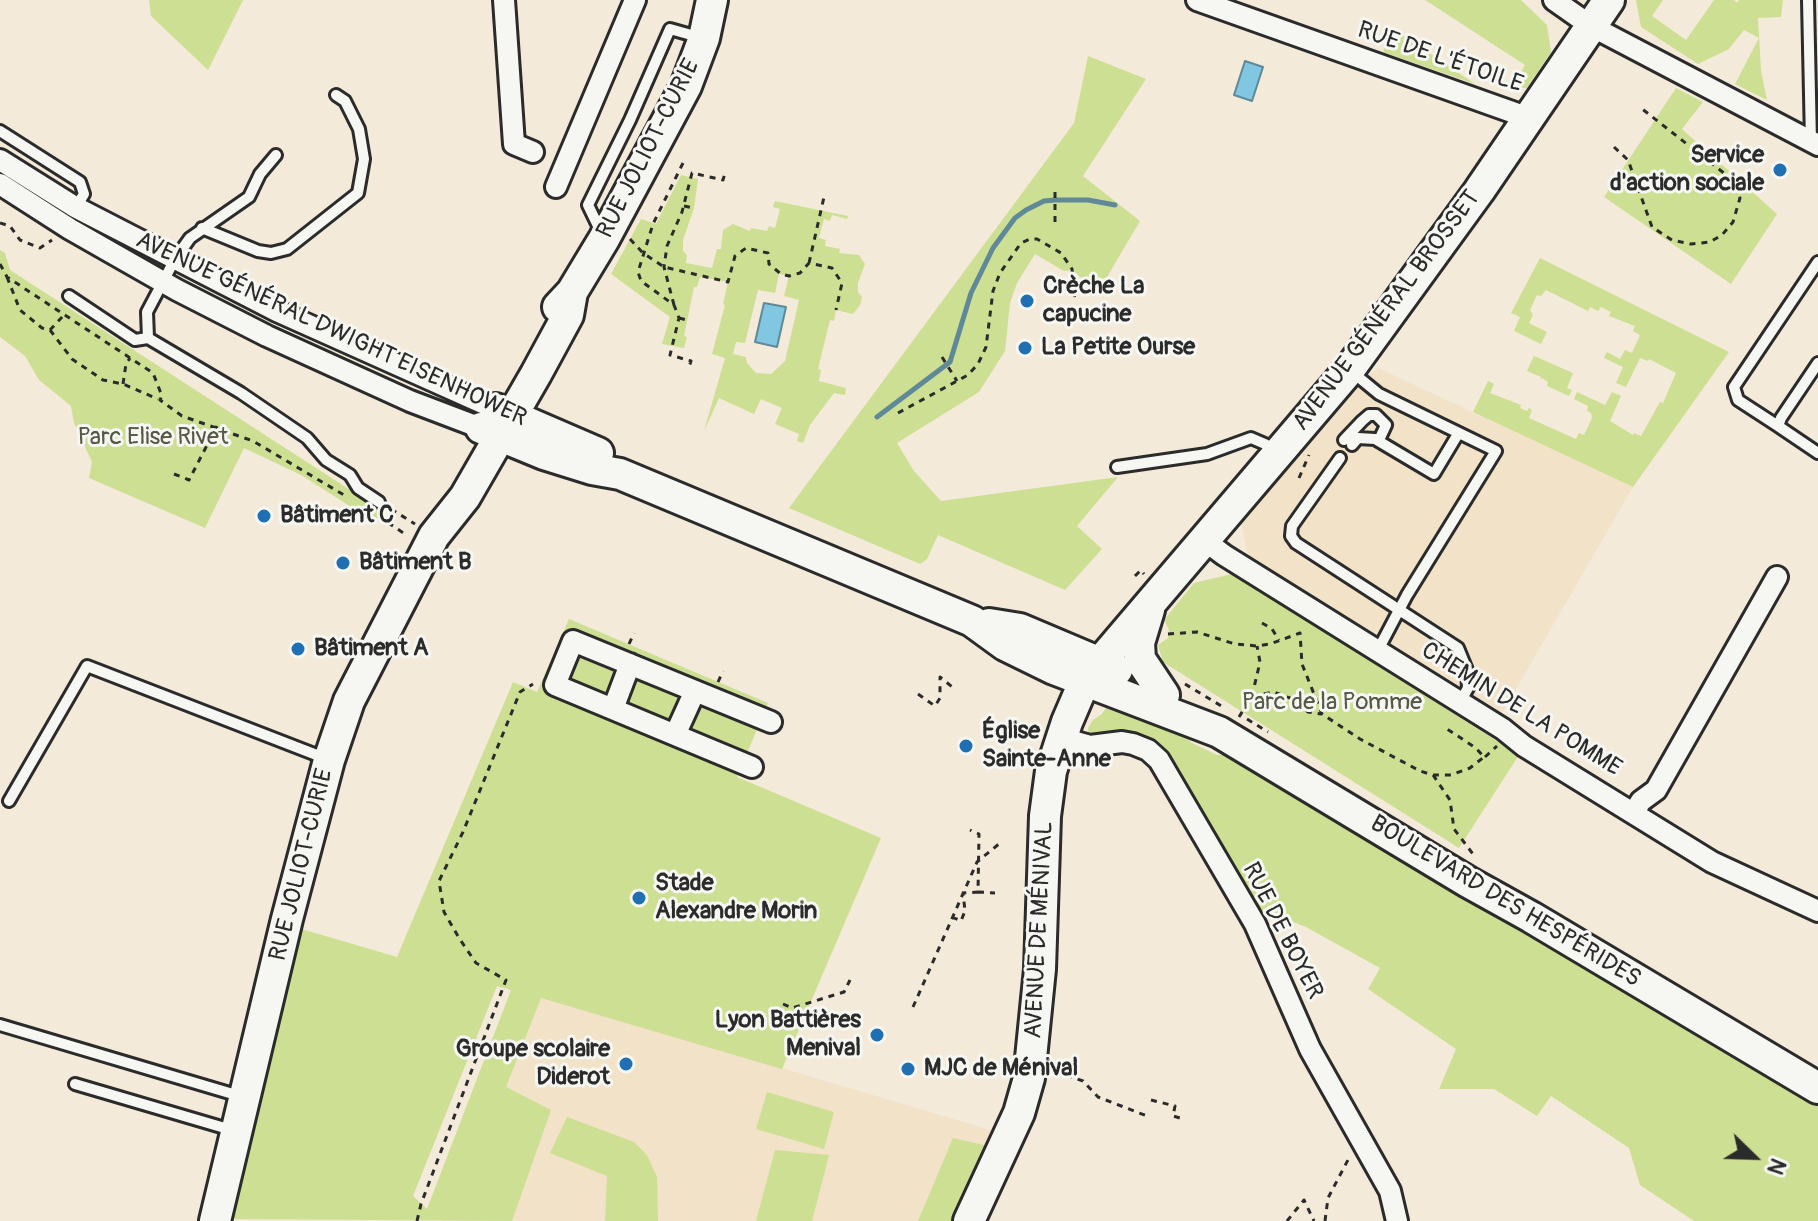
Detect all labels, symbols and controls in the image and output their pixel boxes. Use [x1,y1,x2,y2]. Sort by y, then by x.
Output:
street label: RUE DE L'ÉTOILE [1353,16,1527,100]
street label: RUE JOLIOT-CURIE [591,55,707,243]
place label: Service d'action sociale [1610,142,1764,198]
marker: Service d'action sociale [1771,161,1789,179]
street label: AVENUE GÉNÉRAL BROSSET [1287,185,1487,437]
street label: AVENUE GÉNÉRAL DWIGHT EISENHOWER [131,227,531,433]
place label: Crèche La capucine [1043,273,1144,329]
marker: Crèche La capucine [1018,292,1036,310]
place label: La Petite Ourse [1041,334,1195,362]
marker: La Petite Ourse [1016,339,1034,357]
park label: Parc Elise Rivet [78,424,228,452]
place label: Bâtiment C [280,502,394,530]
marker: Bâtiment C [255,507,273,525]
place label: Bâtiment B [359,549,472,577]
marker: Bâtiment B [334,554,352,572]
place label: Bâtiment A [314,635,429,663]
street label: CHEMIN DE LA POMME [1416,637,1626,783]
marker: Bâtiment A [289,640,307,658]
park label: Parc de la Pomme [1242,689,1422,717]
place label: Église Sainte-Anne [982,718,1111,774]
marker: Église Sainte-Anne [957,737,975,755]
street label: RUE JOLIOT-CURIE [264,766,340,964]
street label: BOULEVARD DES HESPÉRIDES [1365,810,1645,994]
street label: AVENUE DE MÉNIVAL [1020,821,1060,1039]
street label: RUE DE BOYER [1235,858,1329,1004]
place label: Stade Alexandre Morin [655,870,817,926]
marker: Stade Alexandre Morin [630,889,648,907]
place label: Lyon Battières Menival [715,1007,861,1063]
marker: Lyon Battières Menival [868,1026,886,1044]
place label: Groupe scolaire Diderot [456,1036,610,1092]
marker: Groupe scolaire Diderot [617,1055,635,1073]
place label: MJC de Ménival [924,1055,1078,1083]
marker: MJC de Ménival [899,1060,917,1078]
north arrow [1714,1117,1794,1197]
text: N [1760,1154,1792,1179]

